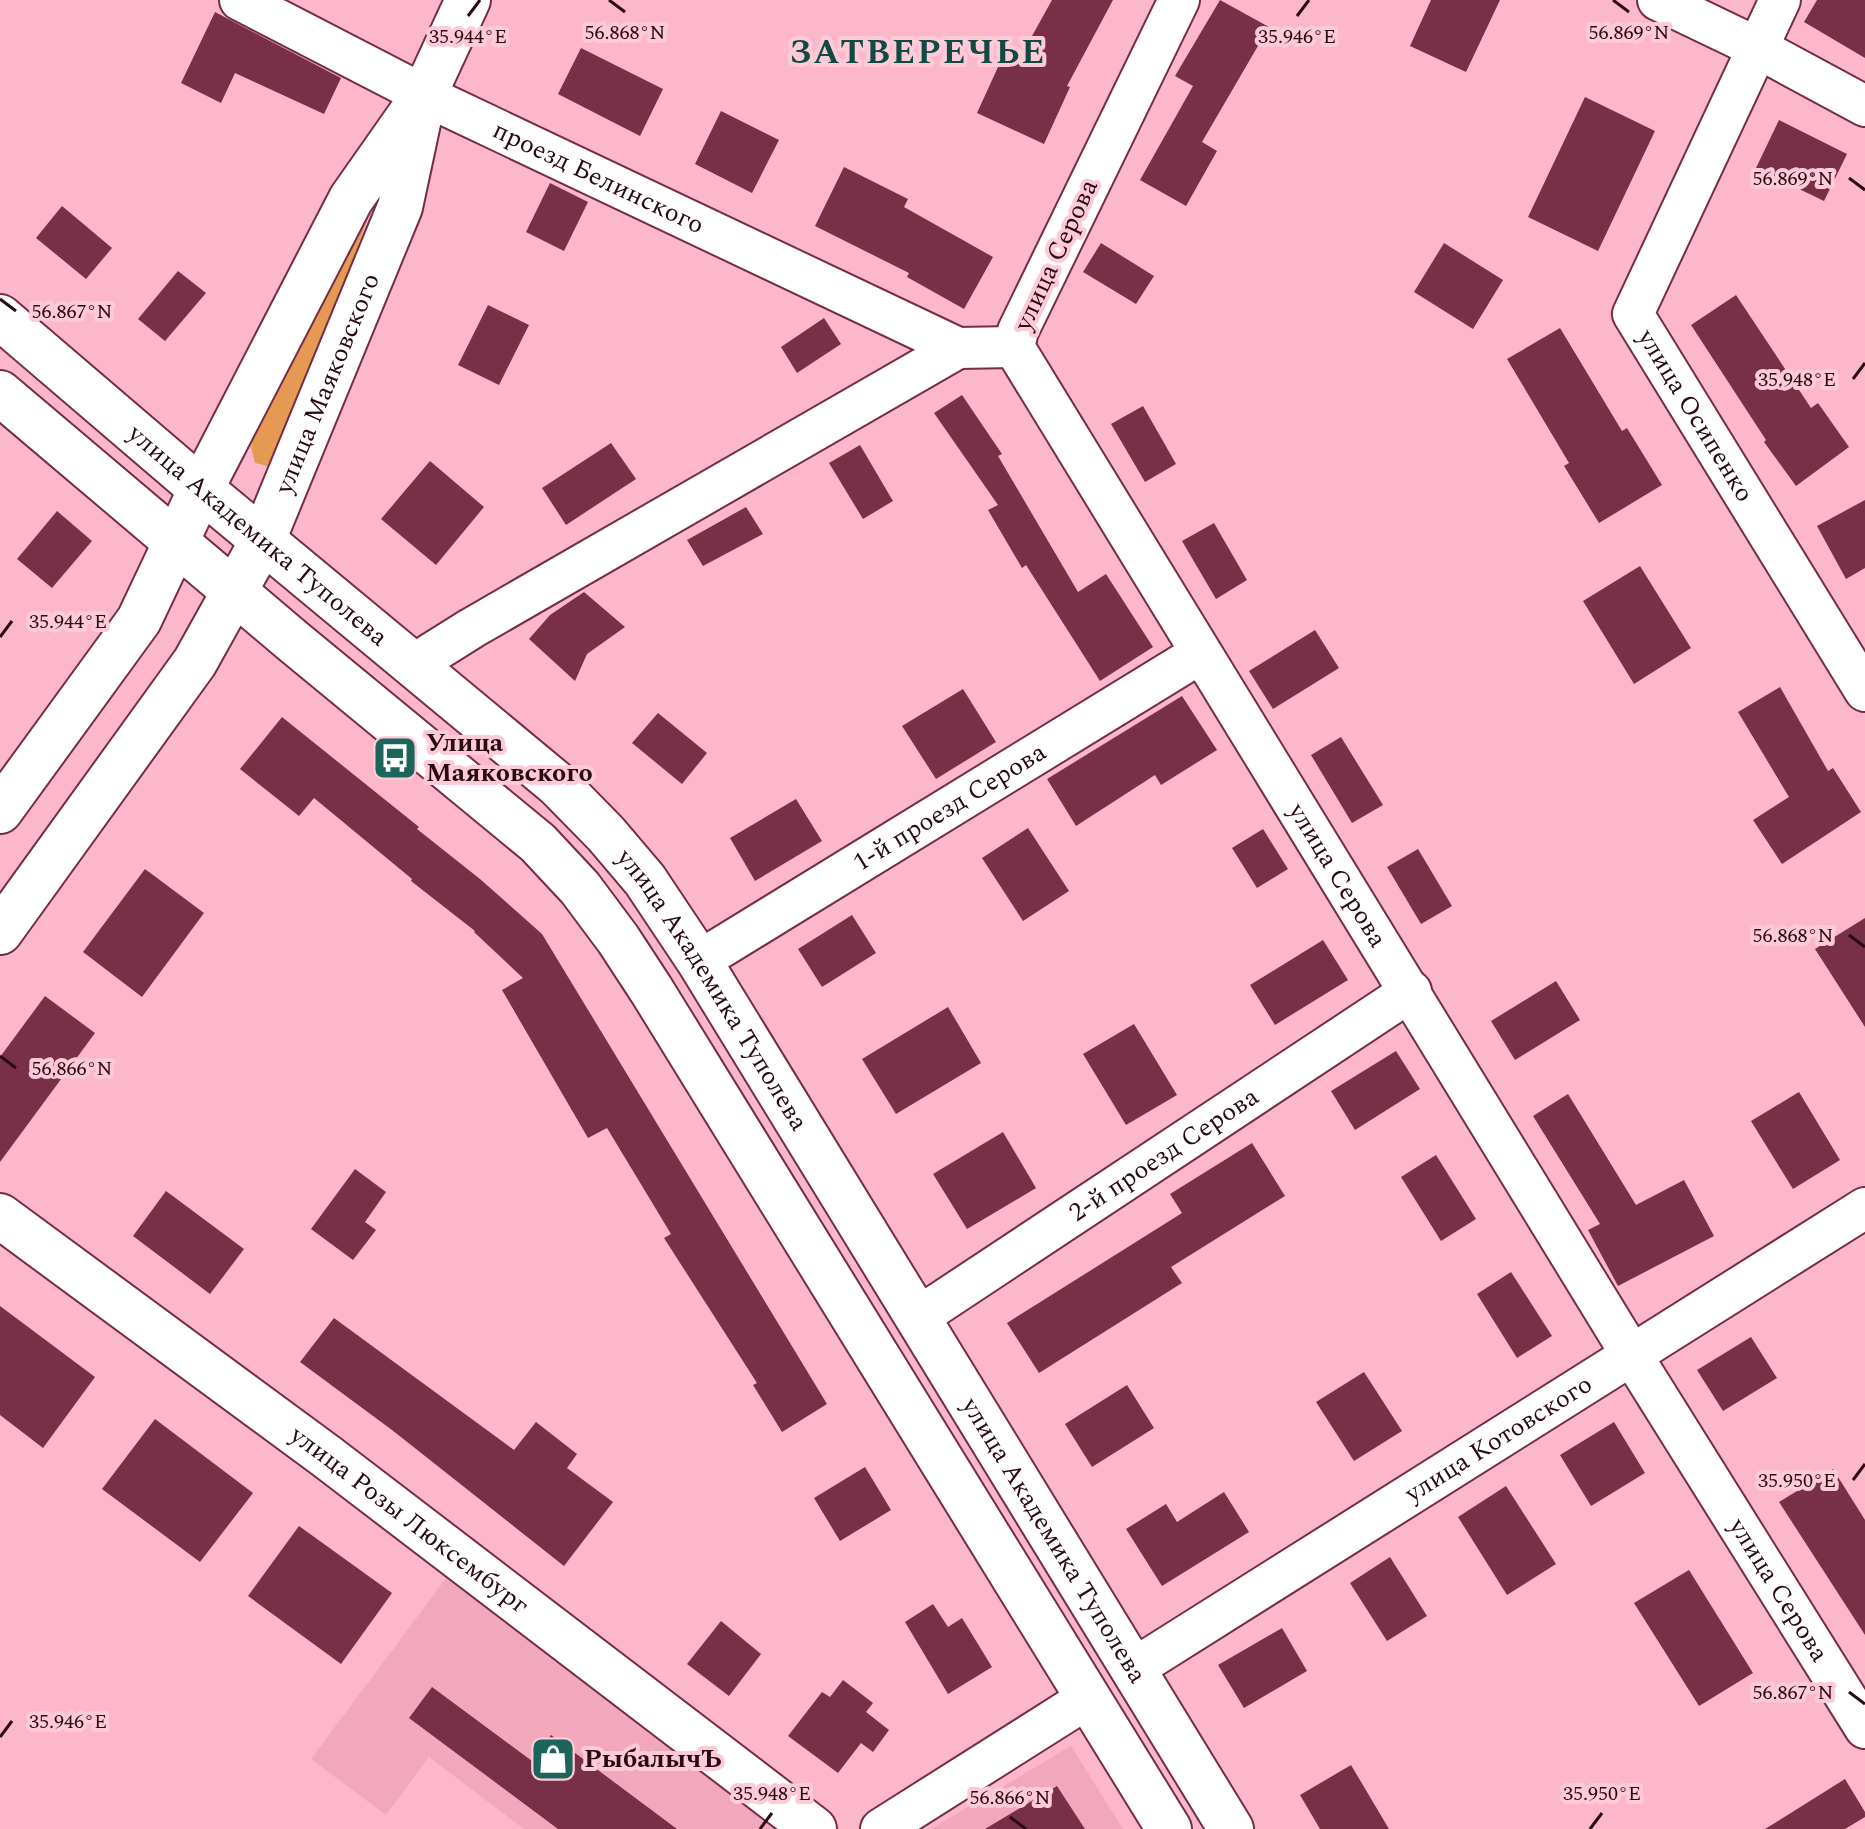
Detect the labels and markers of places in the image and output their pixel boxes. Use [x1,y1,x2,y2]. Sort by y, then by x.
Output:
place label: Улица Маяковского [426,723,593,793]
bus stop icon: Улица Маяковского [371,734,419,782]
shop icon: РыбалычЪ [529,1735,577,1783]
place label: РыбалычЪ [584,1739,722,1779]

